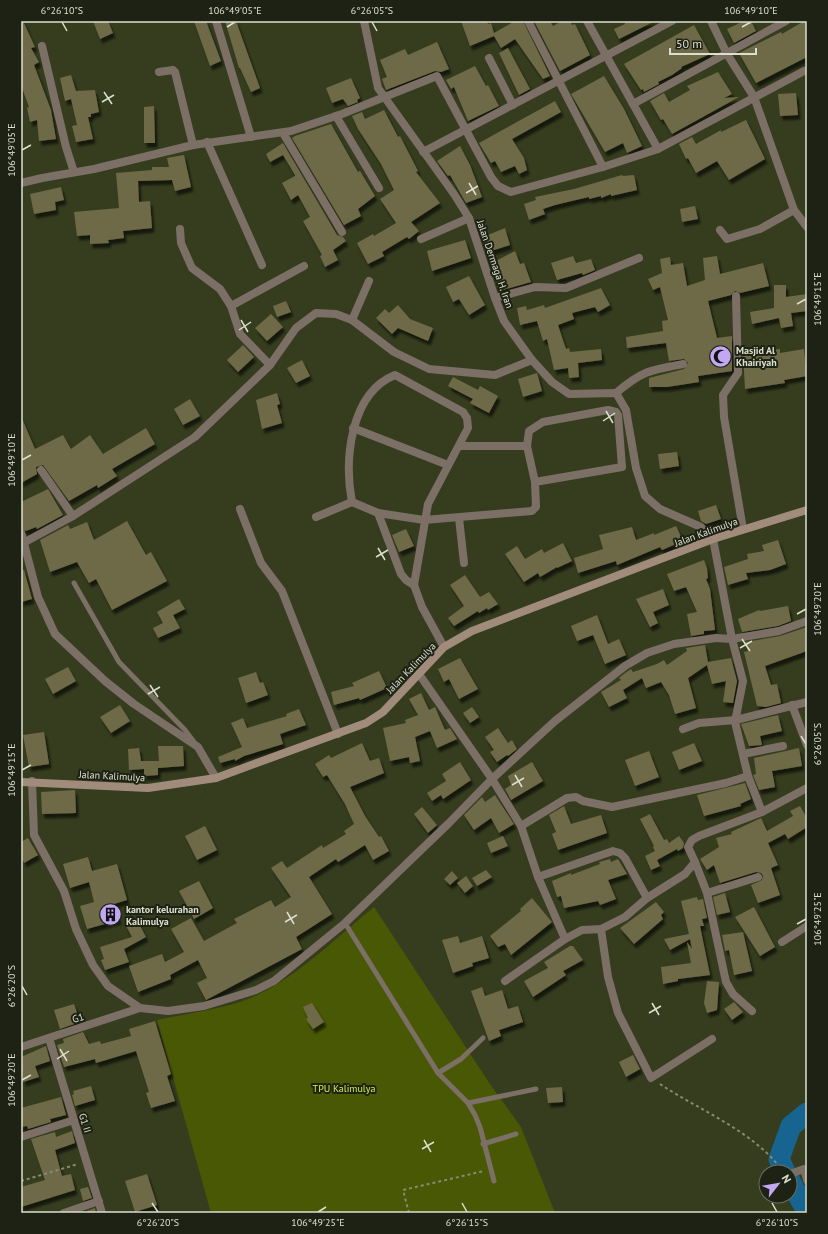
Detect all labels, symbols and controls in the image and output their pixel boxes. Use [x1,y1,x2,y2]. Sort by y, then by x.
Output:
text: 6°26'10"S [41,4,83,17]
text: 106°49'05"E [208,4,262,17]
text: 6°26'05"S [351,4,393,17]
text: 106°49'10"E [724,4,778,17]
scale bar [670,30,756,56]
text: 50 m [676,36,702,51]
text: 106°49'05"E [5,123,18,177]
street label: Jalan Dermaga H. Iran [473,217,516,310]
text: 106°49'15"E [811,272,824,326]
mosque icon: Masjid Al Khairiyah [707,343,733,369]
place label: Masjid Al Khairiyah [736,344,777,369]
text: 106°49'10"E [5,433,18,487]
street label: Jalan Kalimulya [672,515,739,550]
text: 106°49'20"E [811,582,824,636]
street label: Jalan Kalimulya [383,640,439,697]
text: 6°26'05"S [811,723,824,765]
text: 106°49'15"E [5,743,18,797]
street label: Jalan Kalimulya [78,768,145,784]
text: 106°49'25"E [811,892,824,946]
building icon: kantor kelurahan Kalimulya [98,902,124,928]
place label: kantor kelurahan Kalimulya [126,903,199,928]
text: 6°26'20"S [5,965,18,1007]
street label: G1 [70,1010,86,1026]
text: 106°49'20"E [5,1053,18,1107]
park label: TPU Kalimulya [313,1082,375,1095]
street label: G1 II [76,1112,94,1134]
north arrow [758,1164,798,1204]
text: N [779,1172,794,1186]
text: 6°26'20"S [137,1216,179,1229]
text: 106°49'25"E [291,1216,345,1229]
text: 6°26'15"S [446,1216,488,1229]
text: 6°26'10"S [756,1216,798,1229]

